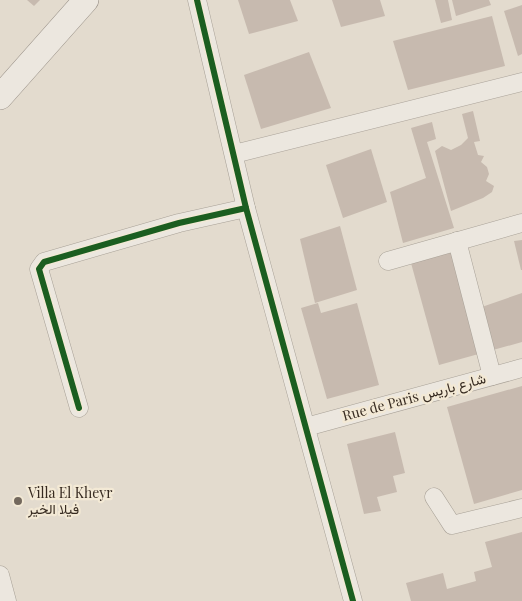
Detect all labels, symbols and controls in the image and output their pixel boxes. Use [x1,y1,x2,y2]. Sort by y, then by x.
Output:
street label: Rue de Paris شارع باريس [340,368,488,427]
place label: Villa El Kheyr فيلا الخير [27,483,113,518]
marker: Villa El Kheyr فيلا الخير [12,495,24,507]

